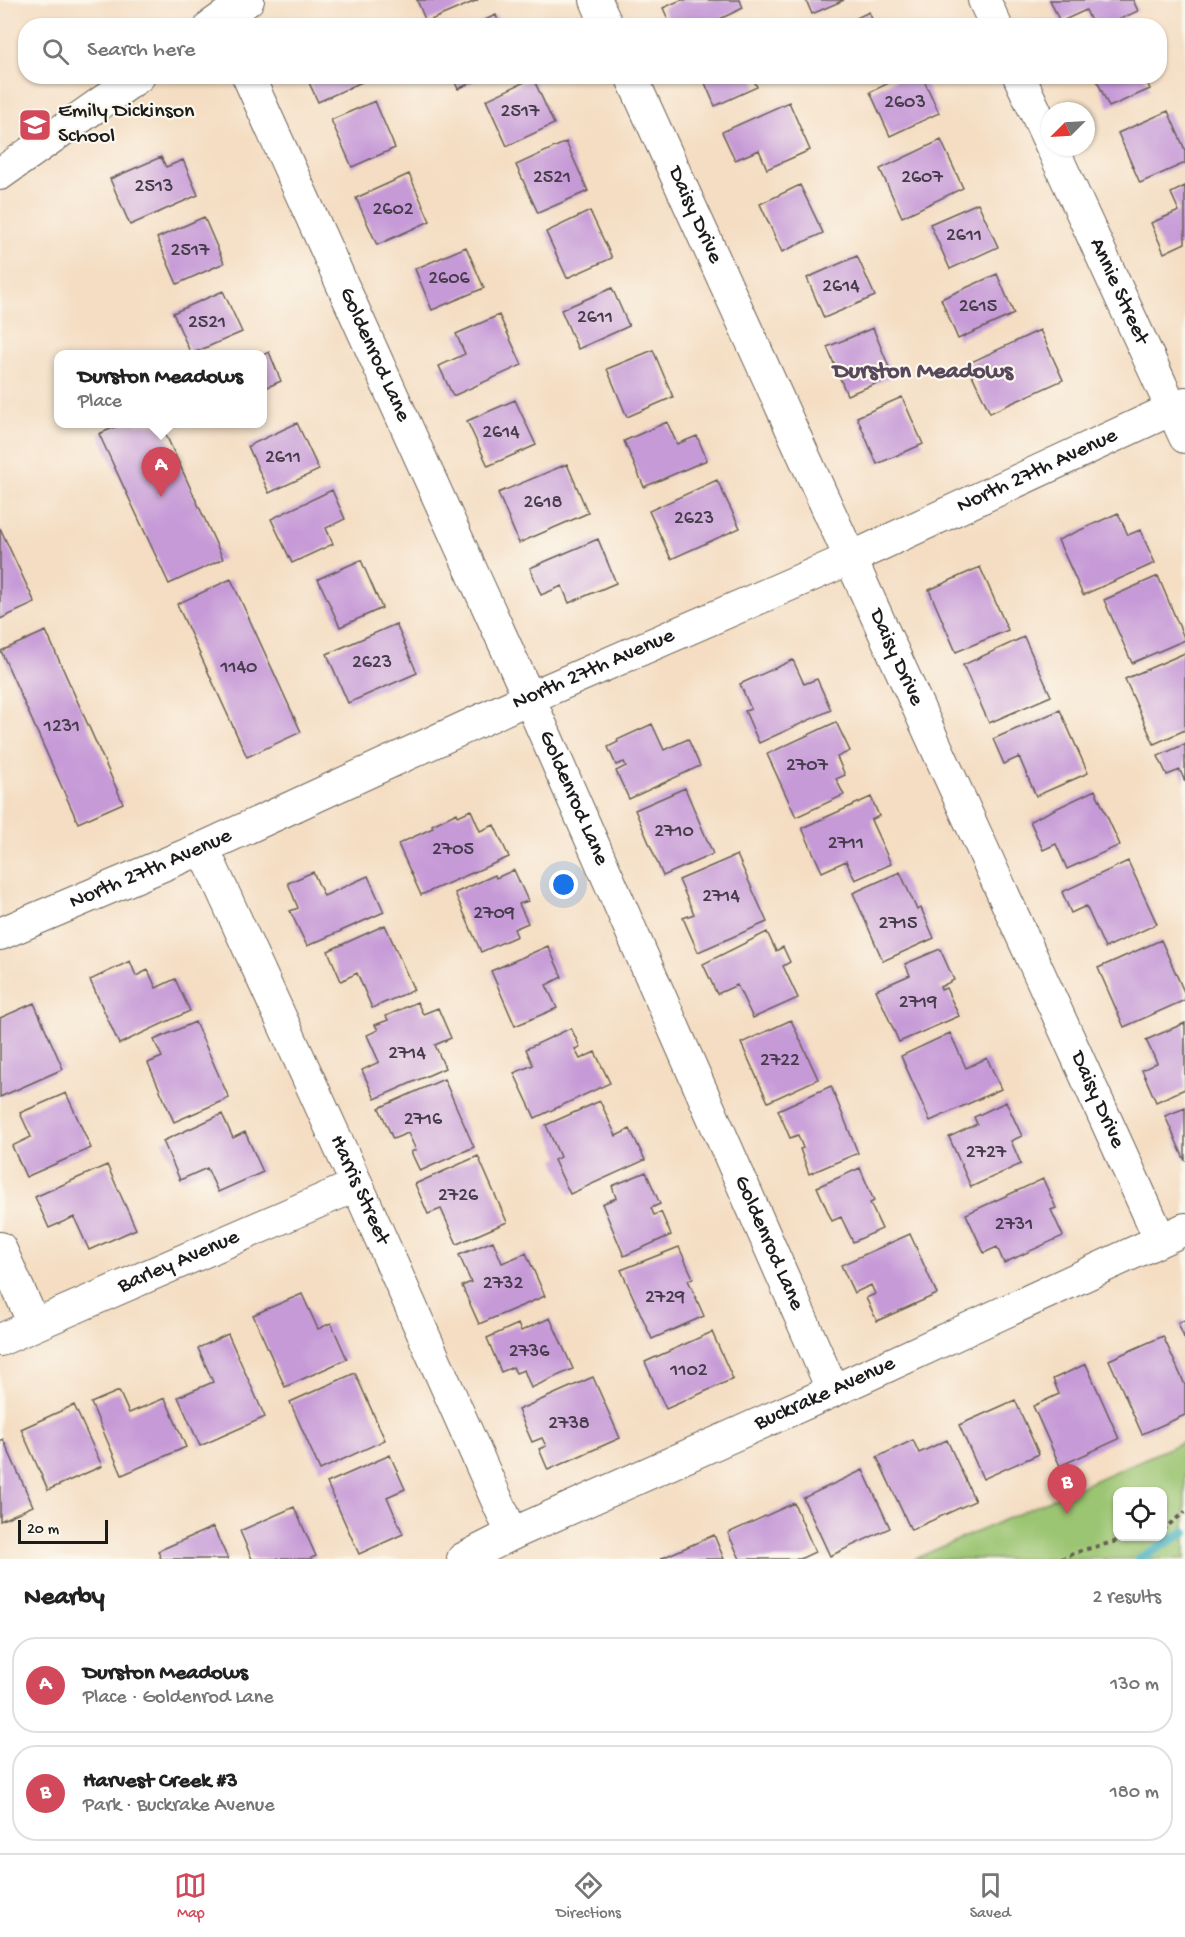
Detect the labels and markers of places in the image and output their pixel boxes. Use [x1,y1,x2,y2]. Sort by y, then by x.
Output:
place label: Emily Dickinson School [58,99,195,150]
school or university icon: Emily Dickinson School [17,107,53,143]
pin: A [142,448,180,497]
pin: B [1048,1464,1086,1514]

